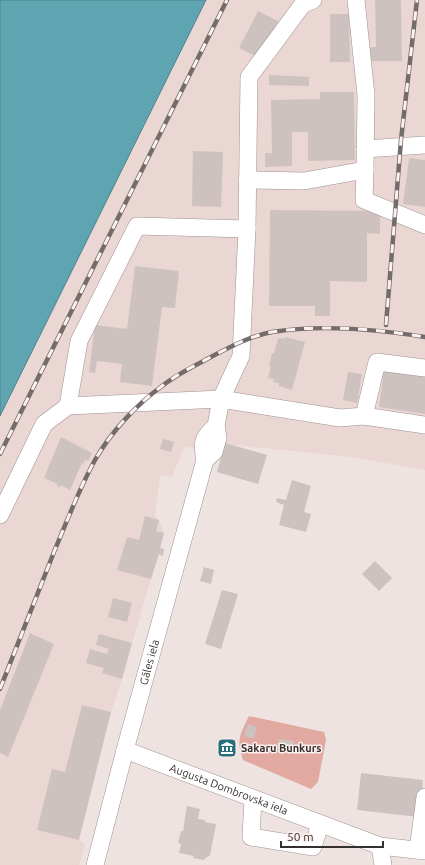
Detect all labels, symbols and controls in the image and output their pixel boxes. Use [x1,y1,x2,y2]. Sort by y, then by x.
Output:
street label: Gāles iela [137,638,161,686]
museum icon: Sakaru Bunkurs [216,737,238,759]
place label: Sakaru Bunkurs [241,742,321,754]
street label: Augusta Dombrovska iela [168,761,290,817]
scale bar [281,823,383,849]
text: 50 m [287,830,314,843]

